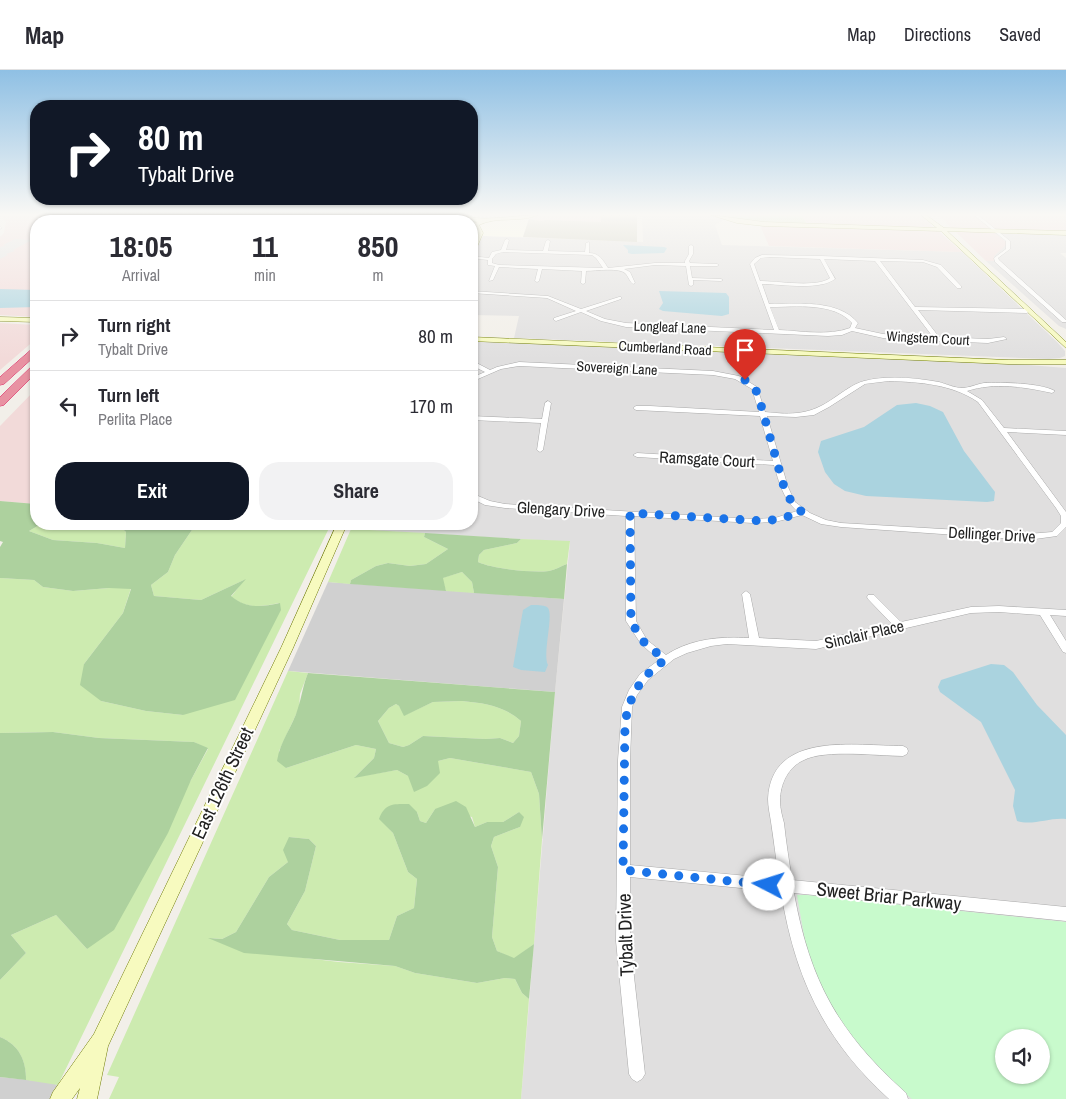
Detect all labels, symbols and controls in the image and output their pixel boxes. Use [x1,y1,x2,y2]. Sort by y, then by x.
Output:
text: Map [25,19,64,51]
text: Map [847,22,876,47]
text: Directions [904,22,971,47]
text: Saved [999,22,1041,47]
text: 80 m [138,114,203,161]
icon: right [55,120,120,185]
text: Tybalt Drive [138,159,234,189]
text: 18:05 [110,226,172,266]
text: 11 [252,226,278,266]
text: 850 [357,226,398,266]
text: Arrival [122,264,160,286]
text: min [254,264,276,286]
text: m [372,264,383,286]
text: Turn right [98,312,170,338]
street label: Longleaf Lane [633,317,707,337]
icon: right [55,322,83,350]
text: 80 m [418,323,453,349]
street label: Wingstem Court [886,327,970,349]
pin [724,329,766,380]
icon: arrive [731,336,759,364]
street label: Cumberland Road [618,337,712,359]
text: Tybalt Drive [98,338,168,360]
street label: Sovereign Lane [576,357,658,379]
text: Turn left [98,382,159,408]
icon: left [55,392,83,420]
text: 170 m [410,393,453,419]
text: Perlita Place [98,408,172,430]
street label: Ramsgate Court [659,446,756,473]
button: Exit [55,462,249,520]
button: Share [259,462,453,520]
street label: Glengary Drive [516,496,606,522]
street label: Dellinger Drive [948,521,1036,547]
street label: Sinclair Place [822,614,906,654]
street label: East 126th Street [185,722,260,843]
position arrow [742,858,794,910]
street label: Sweet Briar Parkway [815,875,963,917]
street label: Tybalt Drive [611,893,639,977]
map controls [995,1029,1050,1084]
button: sound [995,1029,1050,1084]

